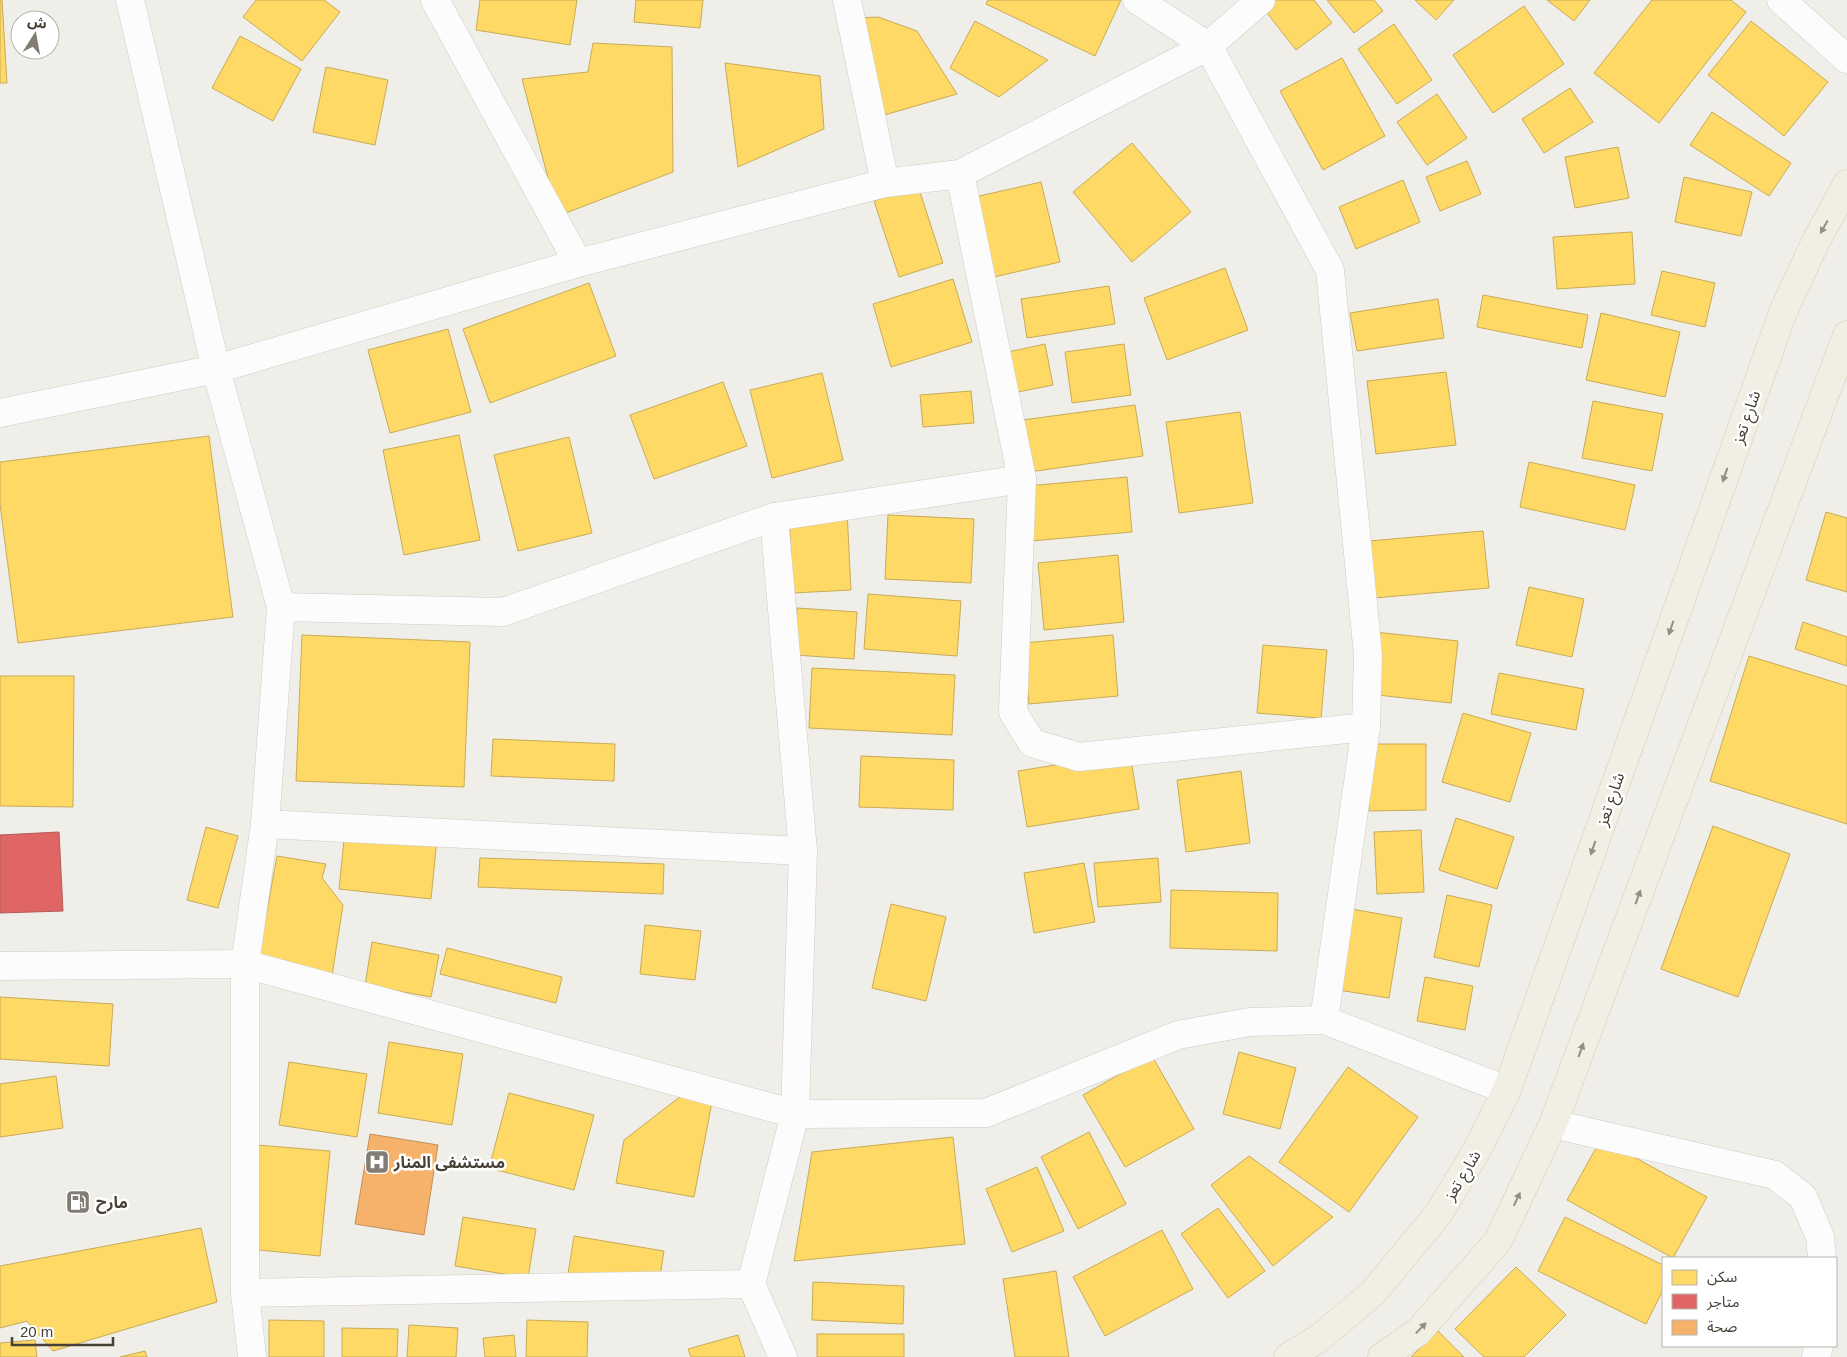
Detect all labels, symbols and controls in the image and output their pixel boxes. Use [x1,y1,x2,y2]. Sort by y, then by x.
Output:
north arrow [10,10,60,60]
text: ش [27,13,48,32]
one-way arrow [1819,220,1828,234]
street label: شارع تعز [1729,388,1767,448]
one-way arrow [1721,468,1729,483]
one-way arrow [1667,621,1674,636]
street label: شارع تعز [1593,770,1631,830]
one-way arrow [1589,840,1596,855]
one-way arrow [1634,889,1642,904]
one-way arrow [1578,1042,1585,1057]
street label: شارع تعز [1440,1147,1487,1206]
hospital icon: مستشفى المنار [364,1149,390,1175]
place label: مستشفى المنار [393,1154,505,1172]
fuel station icon: مارح [65,1189,91,1215]
one-way arrow [1514,1192,1522,1206]
place label: مارح [96,1194,128,1214]
legend [1662,1257,1837,1347]
text: سكن [1707,1268,1738,1286]
text: متاجر [1706,1293,1740,1311]
scale bar [12,1314,114,1346]
text: صحة [1707,1318,1737,1335]
one-way arrow [1415,1322,1427,1334]
text: 20 m [20,1323,53,1340]

